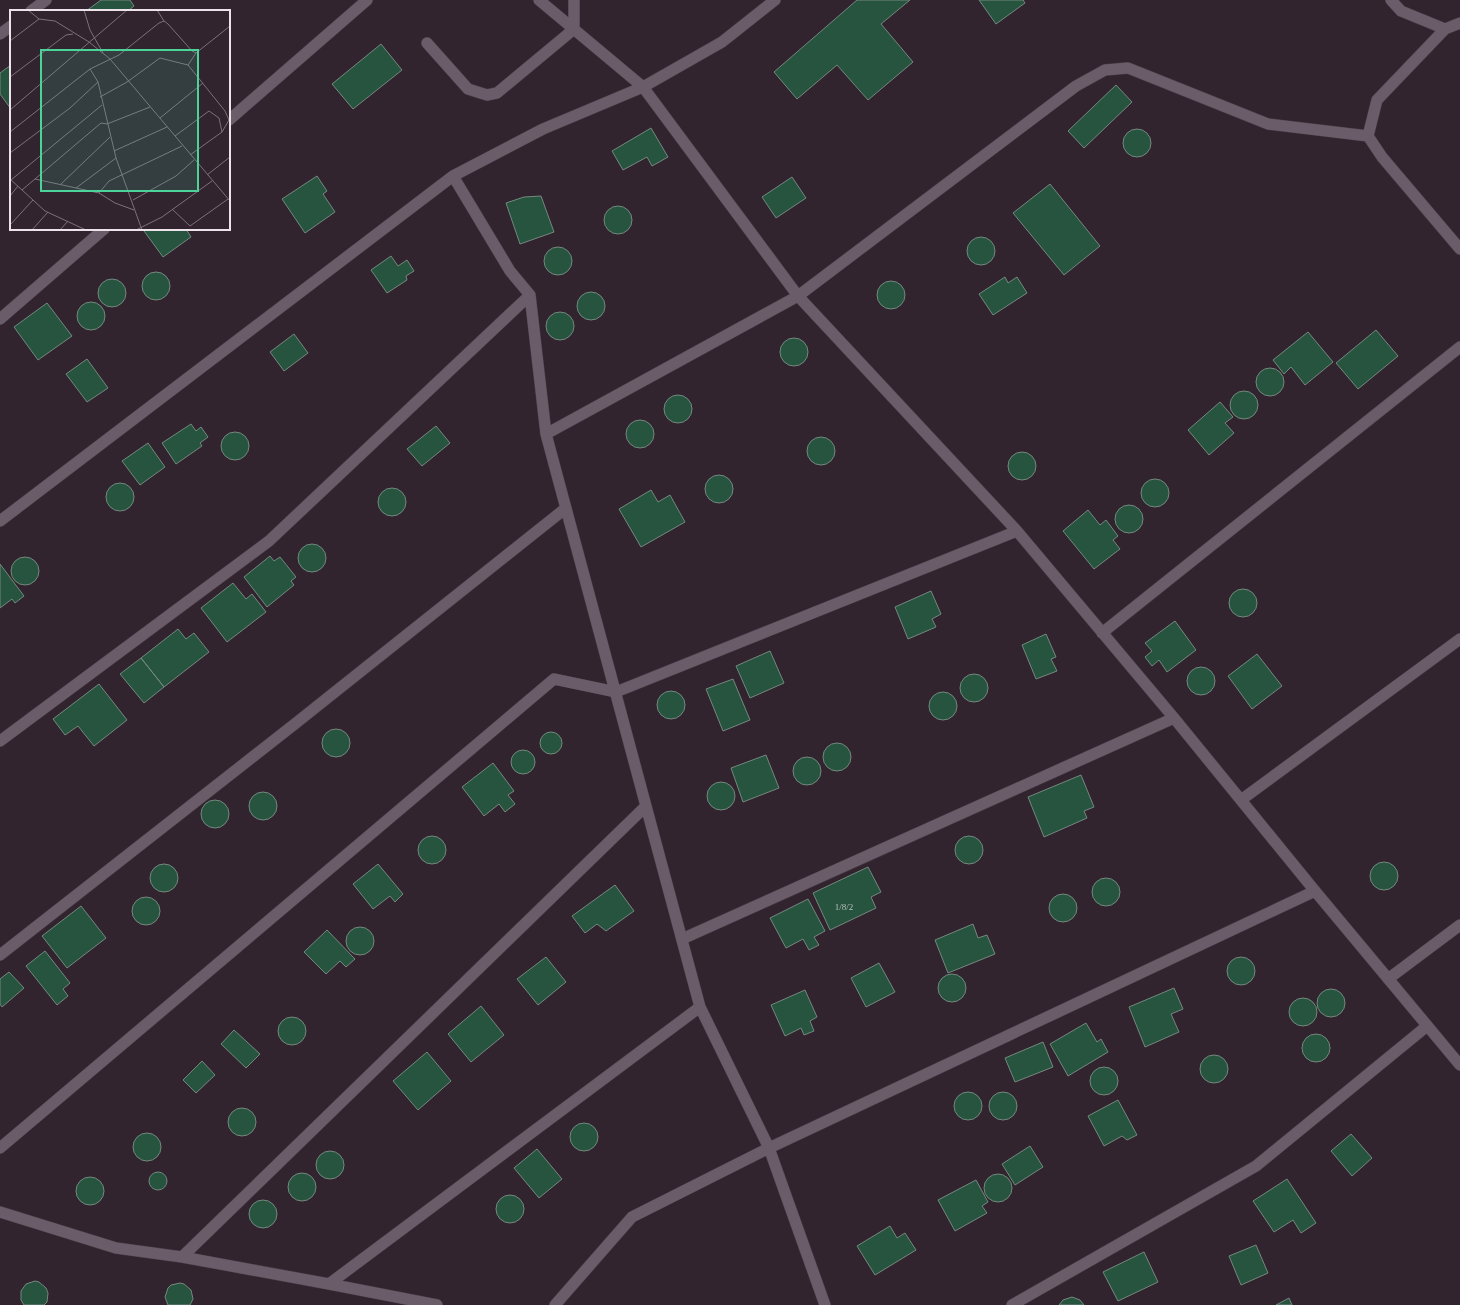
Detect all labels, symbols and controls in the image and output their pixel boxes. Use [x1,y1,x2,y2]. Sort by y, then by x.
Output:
inset map [10,10,230,230]
house number: 1/8/2 [835,902,853,912]

